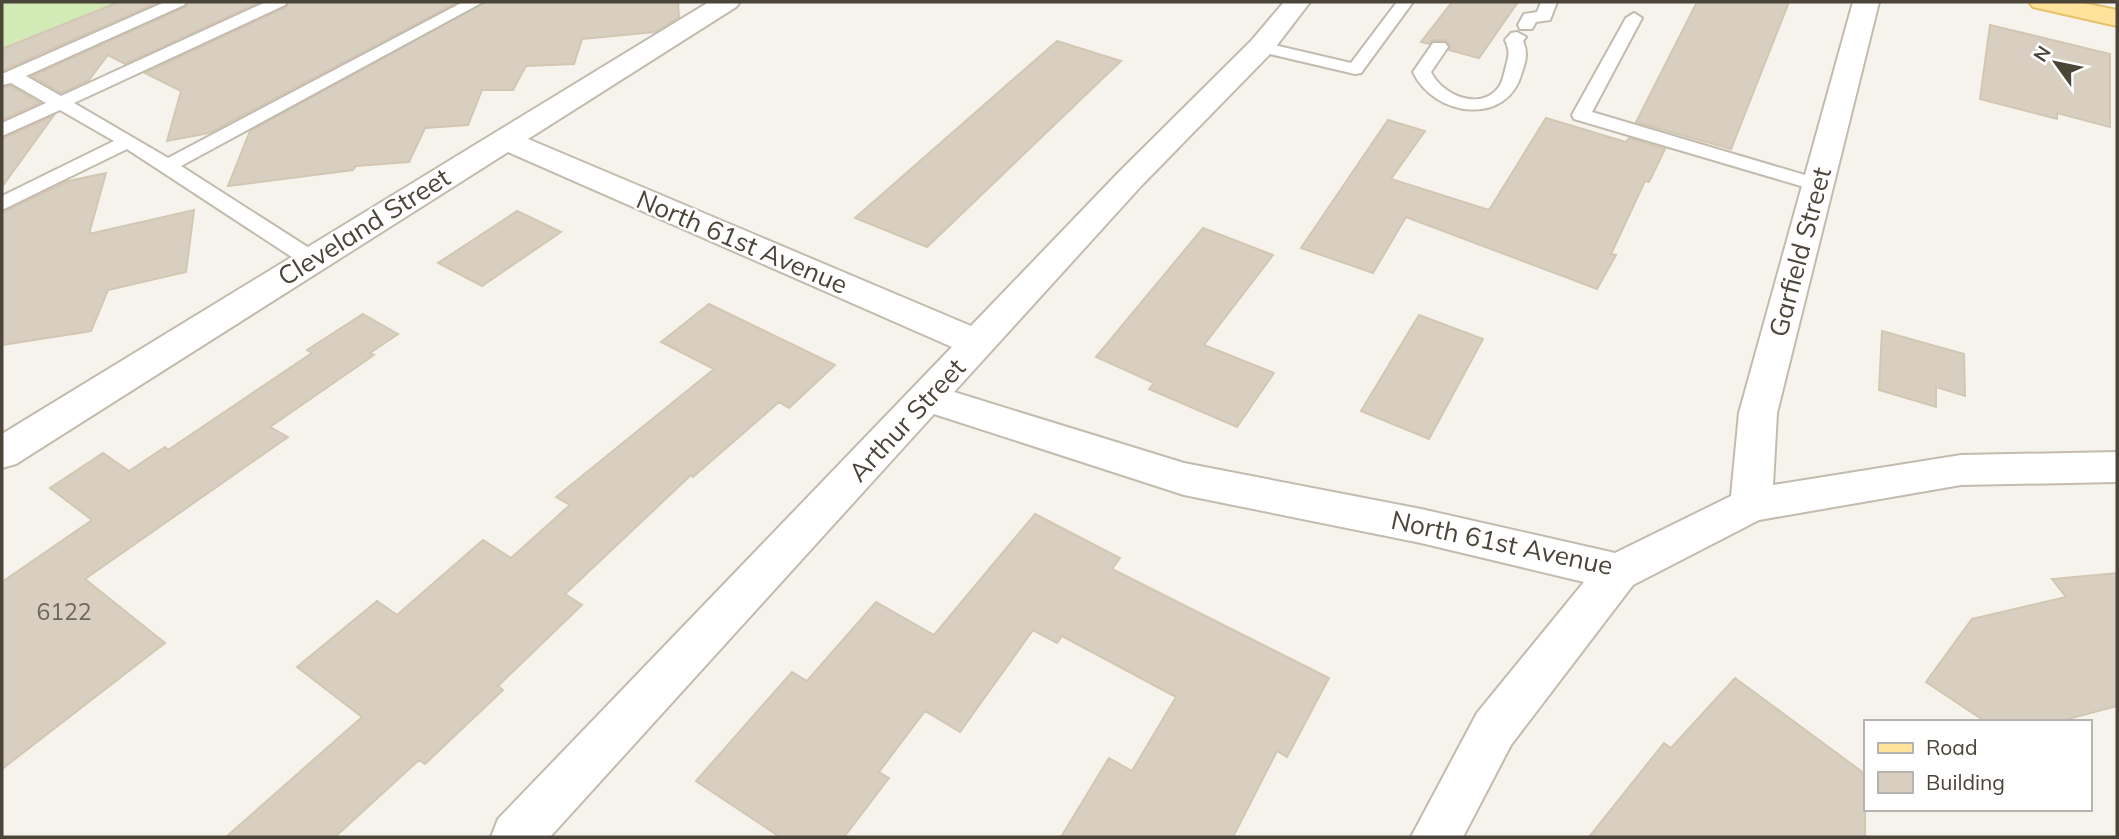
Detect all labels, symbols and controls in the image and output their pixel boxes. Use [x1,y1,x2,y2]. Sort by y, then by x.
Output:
north arrow [2021,28,2091,98]
text: N [2028,41,2056,66]
street label: Cleveland Street [271,160,456,293]
street label: Garfield Street [1761,163,1838,340]
street label: North 61st Avenue [632,182,853,301]
street label: Arthur Street [841,351,972,488]
street label: North 61st Avenue [1388,503,1616,582]
house number: 6122 [36,597,92,626]
legend [1864,720,2091,811]
text: Road [1926,734,1977,760]
text: Building [1926,769,2005,795]

